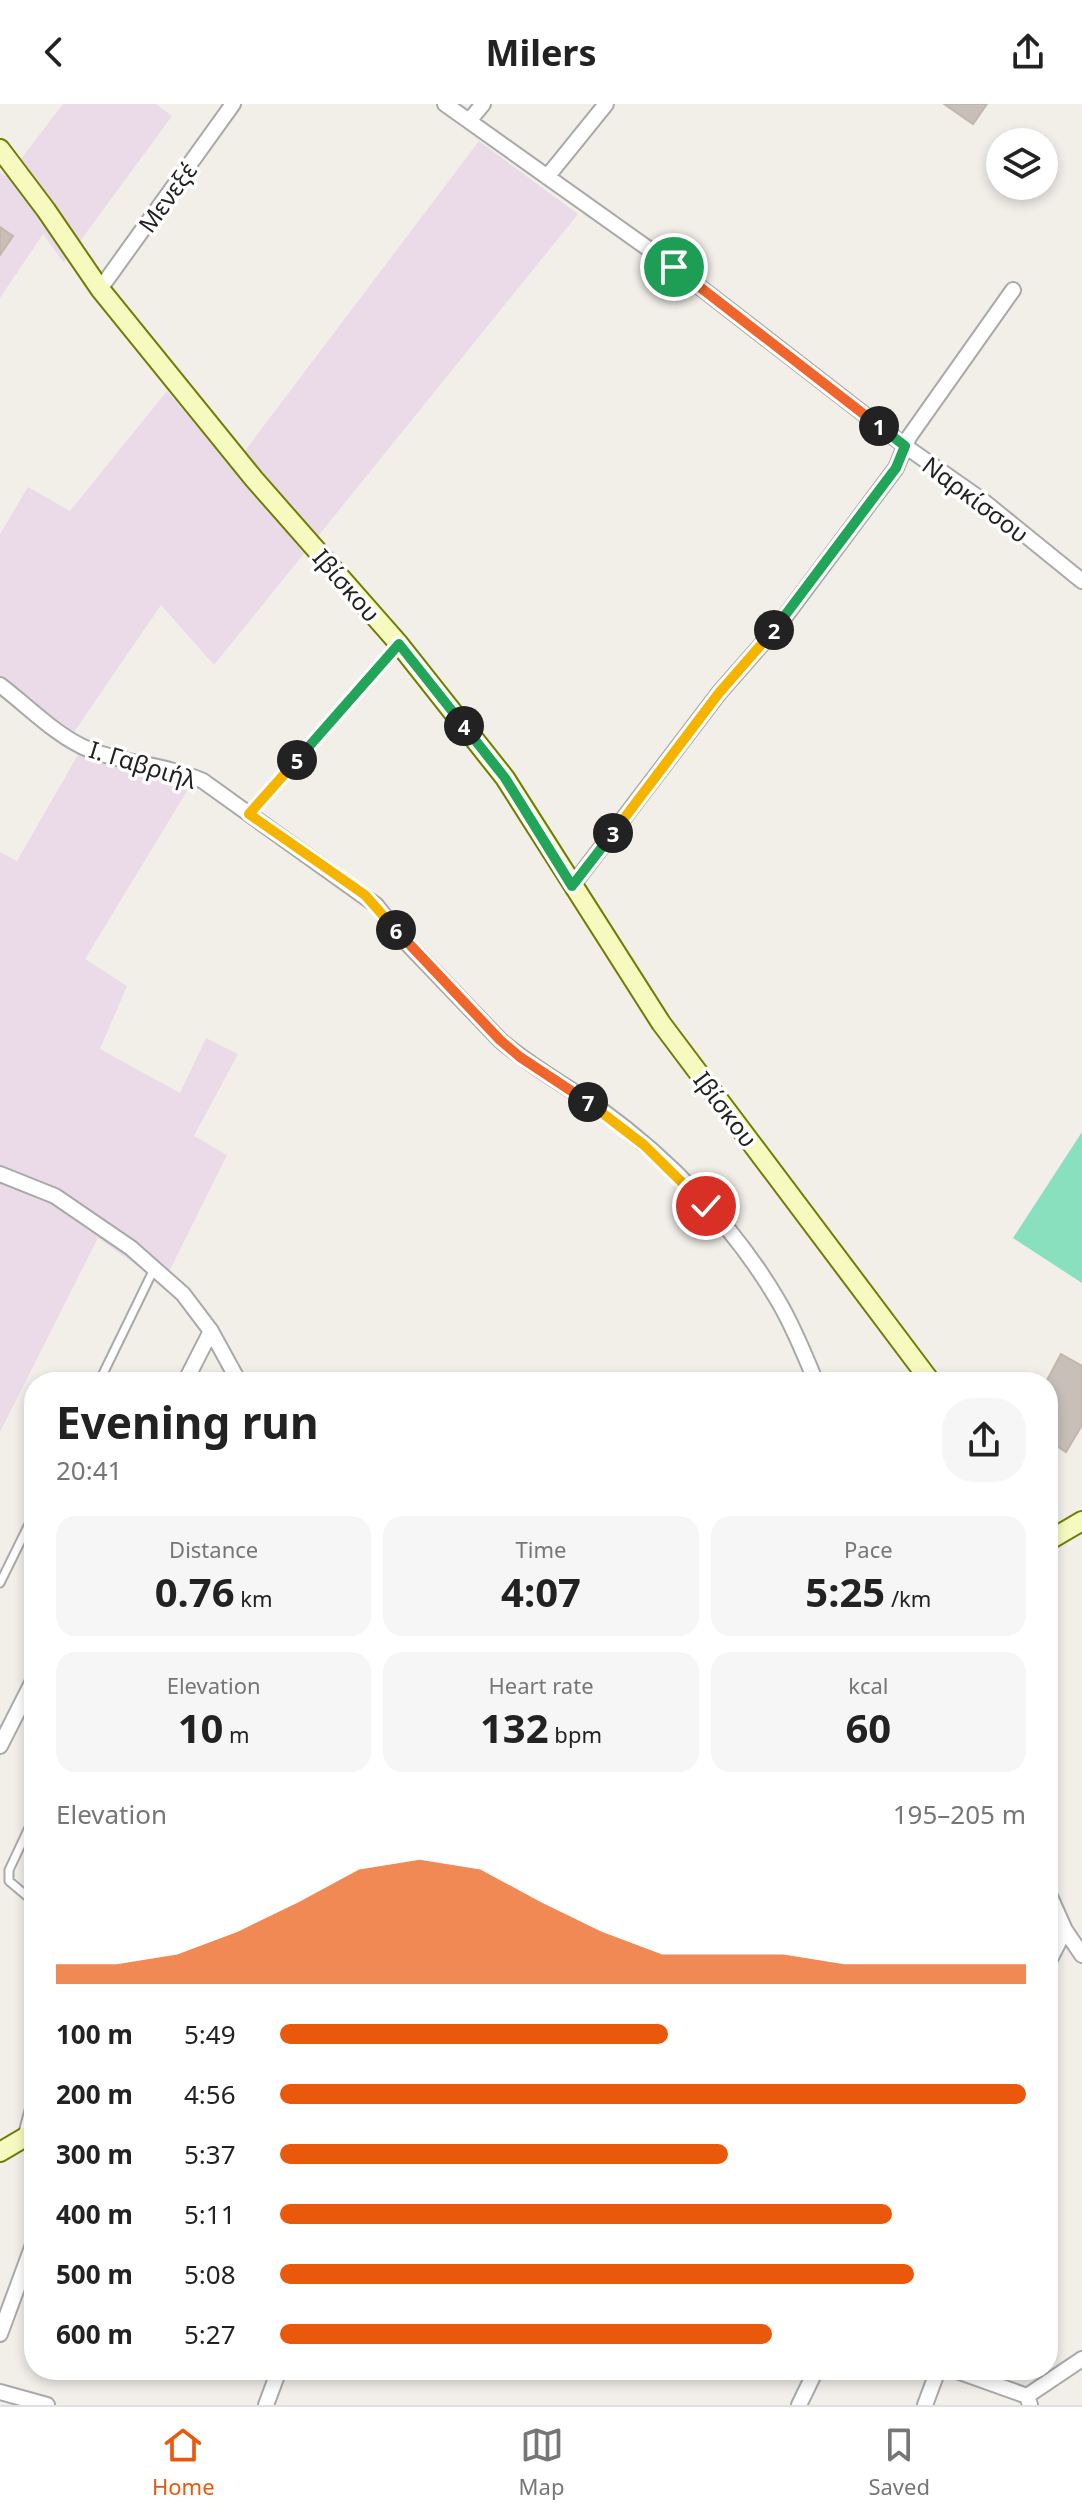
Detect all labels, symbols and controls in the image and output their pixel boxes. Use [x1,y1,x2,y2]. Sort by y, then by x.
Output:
text: Milers [485,28,597,77]
icon: back [32,30,76,74]
icon: share [1006,30,1050,74]
map controls [986,128,1058,200]
button: layers [986,128,1058,200]
street label: Μενεξέ [130,155,204,239]
pin [640,233,708,301]
icon: arrive [652,245,696,289]
pin: 1 [859,406,899,446]
text: 1 [873,411,885,441]
street label: Ναρκίσσου [916,448,1036,550]
street label: Ιβίσκου [306,541,388,629]
pin: 2 [754,610,794,650]
text: 2 [768,615,780,645]
pin: 4 [444,706,484,746]
text: 4 [458,711,470,741]
street label: Ι. Γαβριήλ [85,732,201,796]
pin: 5 [277,740,317,780]
text: 5 [291,745,303,775]
pin: 3 [593,813,633,853]
text: 3 [607,818,619,848]
pin: 6 [376,910,416,950]
text: 6 [390,915,402,945]
street label: Ιβίσκου [687,1064,765,1154]
pin: 7 [568,1082,608,1122]
text: 7 [582,1087,594,1117]
pin [672,1172,740,1240]
icon: check [684,1184,728,1228]
text: Evening run [56,1392,319,1452]
button: share [942,1398,1026,1482]
text: 20:41 [56,1452,122,1488]
text: Distance [169,1534,258,1564]
text: Time [516,1534,566,1564]
text: Pace [844,1534,893,1564]
text: 0.76 [155,1564,235,1619]
text: 4:07 [501,1564,581,1619]
text: 5:25 [805,1564,885,1619]
text: km [235,1583,273,1613]
text: /km [885,1583,931,1613]
text: Elevation [167,1670,261,1700]
text: Heart rate [488,1670,594,1700]
text: kcal [848,1670,888,1700]
text: 10 [178,1700,223,1755]
text: 132 [480,1700,549,1755]
text: 60 [845,1700,891,1755]
text: m [223,1719,250,1749]
text: bpm [549,1719,602,1749]
text: Elevation [56,1796,167,1832]
text: 195–205 m [893,1796,1026,1832]
text: 100 m [56,2016,133,2052]
text: 5:49 [184,2016,236,2052]
text: 200 m [56,2076,133,2112]
text: 4:56 [184,2076,236,2112]
text: 300 m [56,2136,133,2172]
text: 5:37 [184,2136,236,2172]
text: 400 m [56,2196,133,2232]
text: 5:11 [184,2196,236,2232]
text: 500 m [56,2256,133,2292]
text: 5:08 [184,2256,236,2292]
text: 600 m [56,2316,133,2352]
text: 5:27 [184,2316,236,2352]
tab: Home [152,2423,215,2501]
tab: Map [519,2423,564,2501]
tab: Saved [868,2423,930,2501]

